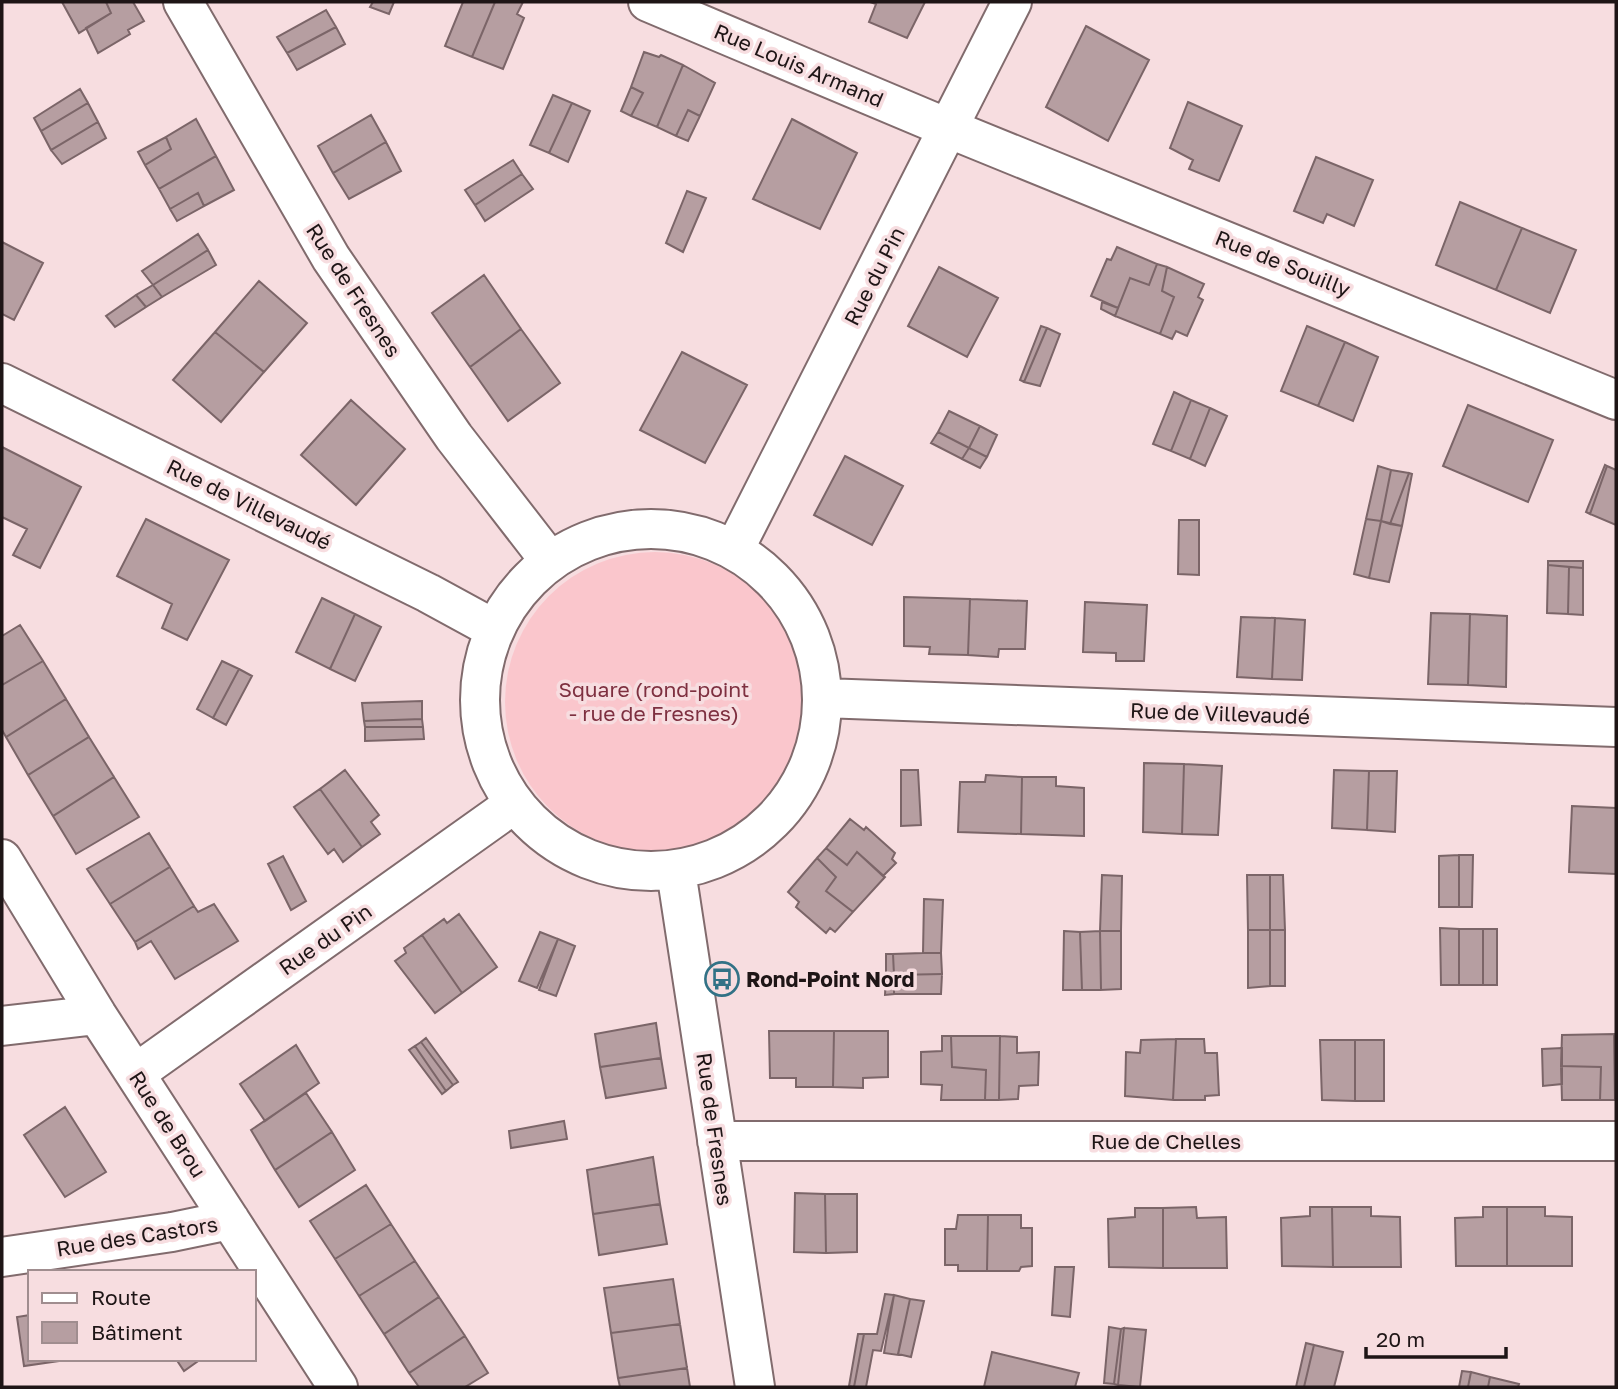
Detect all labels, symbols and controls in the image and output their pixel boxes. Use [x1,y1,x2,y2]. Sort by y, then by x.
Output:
street label: Rue Louis Armand [710,18,888,112]
street label: Rue de Fresnes [301,218,407,362]
street label: Rue du Pin [838,222,910,330]
street label: Rue de Souilly [1212,224,1355,302]
street label: Rue de Villevaudé [162,453,336,555]
park label: Square (rond-point - rue de Fresnes) [559,676,749,726]
street label: Rue de Villevaudé [1130,697,1310,729]
street label: Rue du Pin [274,898,376,980]
bus stop icon: Rond-Point Nord [703,960,741,998]
place label: Rond-Point Nord [746,966,914,992]
street label: Rue de Fresnes [691,1051,739,1207]
street label: Rue de Brou [124,1066,212,1182]
street label: Rue de Chelles [1091,1128,1241,1154]
street label: Rue des Castors [54,1210,220,1262]
legend [28,1270,256,1361]
text: Route [91,1284,151,1310]
scale bar [1366,1316,1506,1360]
text: Bâtiment [91,1319,183,1345]
text: 20 m [1376,1326,1425,1352]

